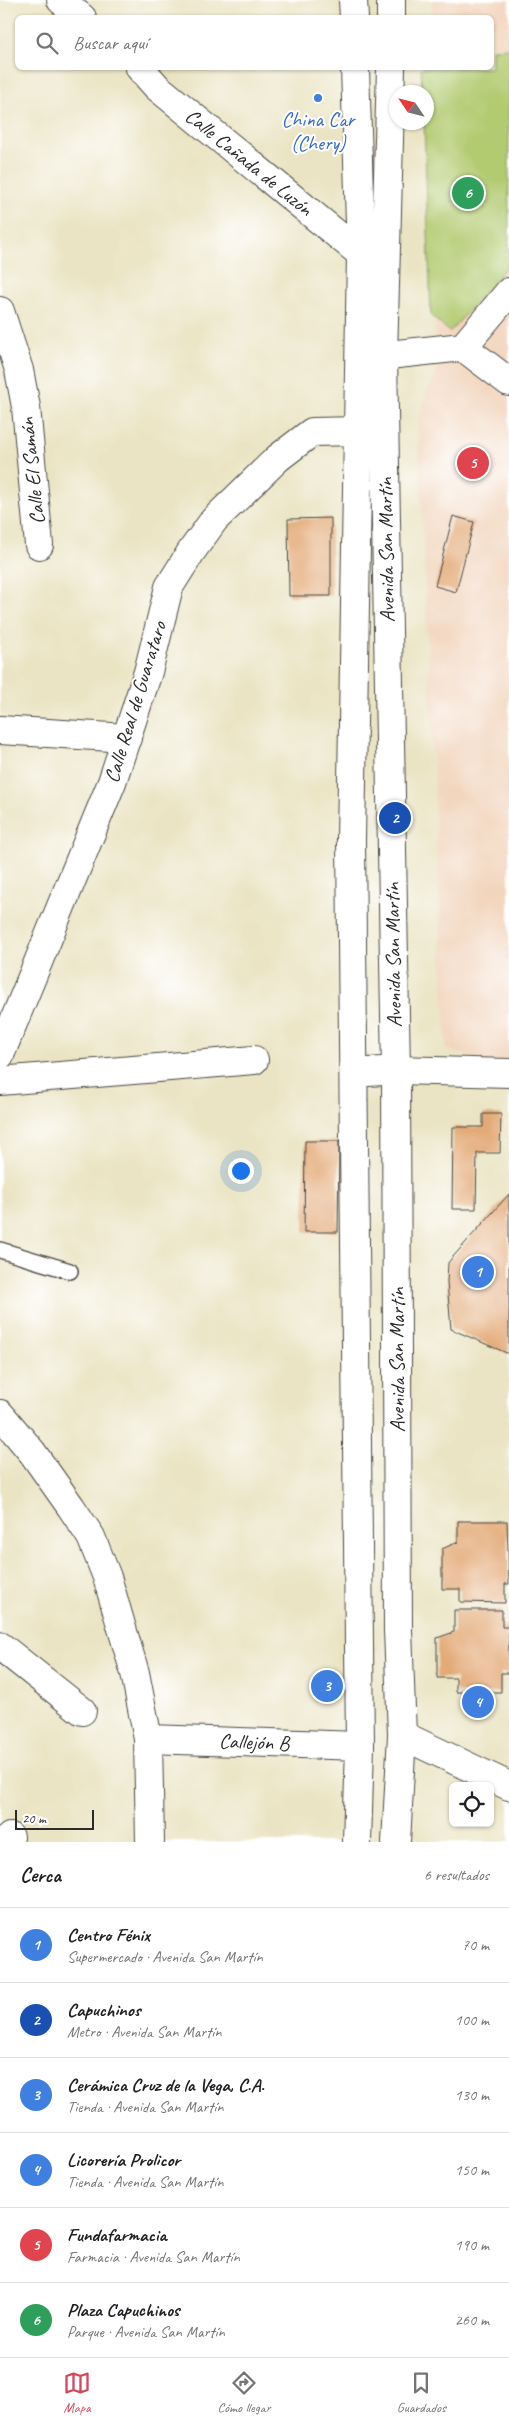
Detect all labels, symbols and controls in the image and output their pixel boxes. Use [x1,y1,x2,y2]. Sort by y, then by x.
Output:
search box [15,15,494,70]
icon: search [33,29,61,57]
text: Buscar aquí [73,31,147,55]
north arrow [389,85,434,130]
marker: China Car (Chery) [312,92,324,104]
street label: Calle Cañada de Luzón [180,103,319,222]
place label: China Car (Chery) [282,106,356,156]
pin: 6 [452,174,484,212]
street label: Calle El Samán [13,416,51,526]
pin: 5 [457,444,489,482]
street label: Avenida San Martín [372,477,400,623]
street label: Calle Real de Guarataro [98,617,172,786]
pin: 2 [379,799,411,837]
street label: Avenida San Martín [379,882,407,1028]
your location [228,1158,254,1184]
pin: 1 [462,1253,494,1291]
street label: Avenida San Martín [384,1287,410,1432]
pin: 3 [311,1667,343,1705]
pin: 4 [462,1683,494,1721]
street label: Callejón B [218,1728,292,1756]
map controls [449,1782,494,1827]
button: locate [449,1782,494,1827]
scale bar [15,1807,94,1830]
text: 20 m [22,1810,46,1827]
text: Cerca [20,1862,61,1888]
text: 6 resultados [424,1865,489,1885]
text: Centro Fénix [67,1923,150,1947]
text: 1 [32,1935,40,1955]
text: 70 m [462,1935,489,1955]
text: Supermercado · Avenida San Martín [67,1947,263,1967]
text: Capuchinos [67,1998,140,2022]
text: 2 [32,2010,40,2030]
text: 100 m [455,2010,489,2030]
text: Metro · Avenida San Martín [67,2022,221,2042]
text: Cerámica Cruz de la Vega, C.A. [67,2073,264,2097]
text: 3 [32,2085,40,2105]
text: 130 m [455,2085,489,2105]
text: Tienda · Avenida San Martín [67,2097,224,2117]
text: Licorería Prolicor [67,2148,180,2172]
text: 4 [32,2160,40,2180]
text: 150 m [455,2160,489,2180]
text: Tienda · Avenida San Martín [67,2172,224,2192]
text: Fundafarmacia [67,2223,166,2247]
text: 5 [33,2235,39,2255]
text: 190 m [455,2235,489,2255]
text: Farmacia · Avenida San Martín [67,2247,240,2267]
text: Plaza Capuchinos [67,2298,180,2322]
text: 6 [32,2310,40,2330]
text: 260 m [455,2310,489,2330]
text: Parque · Avenida San Martín [67,2322,225,2342]
tab: Mapa [63,2369,91,2416]
tab: Cómo llegar [217,2369,270,2416]
tab: Guardados [397,2369,446,2416]

